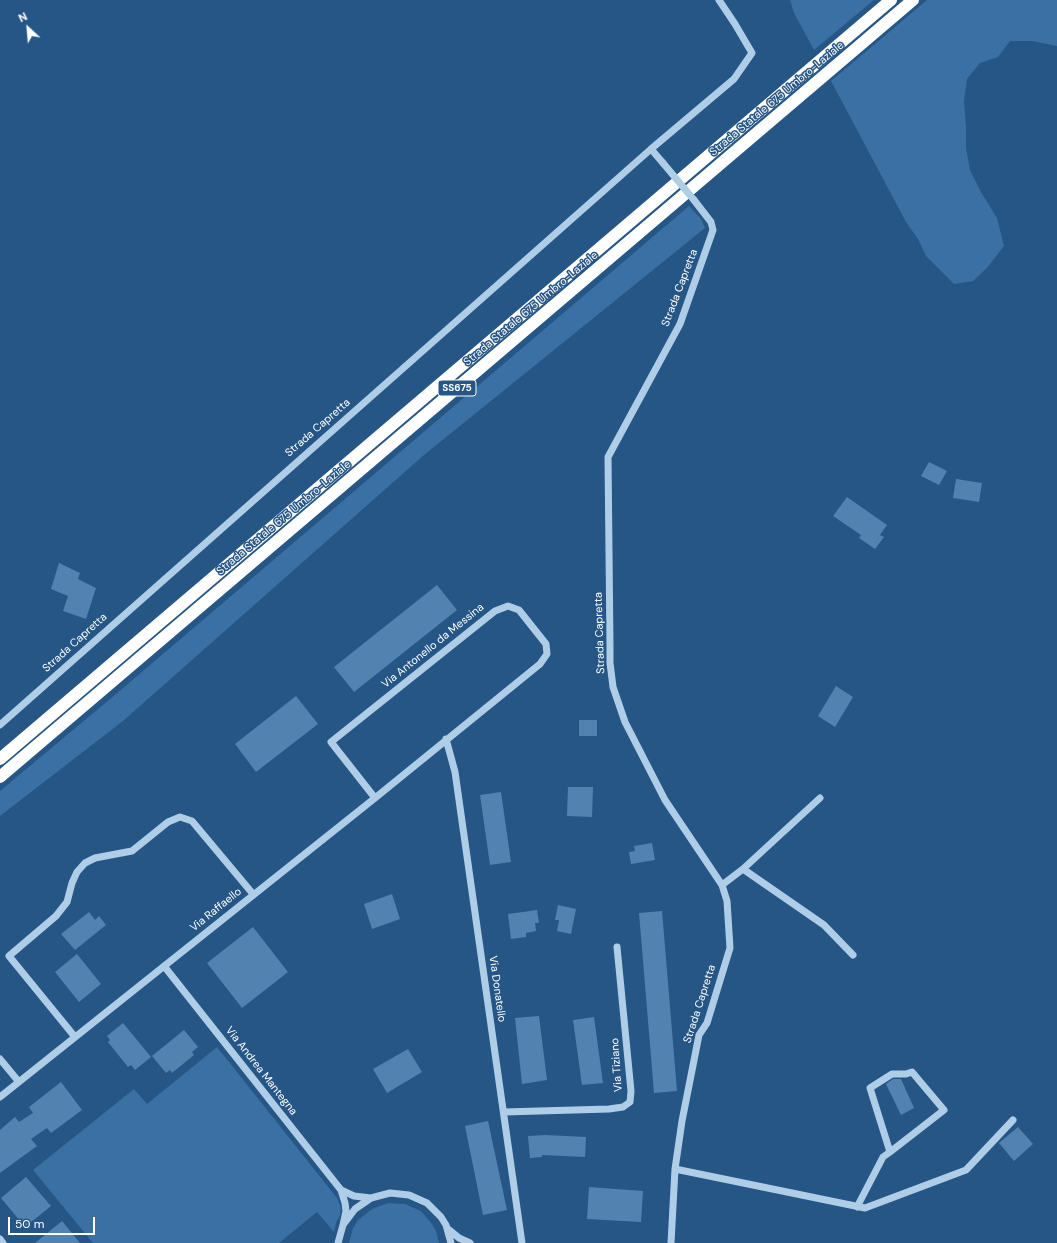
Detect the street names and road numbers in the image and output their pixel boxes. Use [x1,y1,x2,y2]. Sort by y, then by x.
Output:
street label: Strada Statale 675 Umbro-Laziale [707,39,847,159]
street label: Strada Capretta [659,247,701,329]
street label: Strada Statale 675 Umbro-Laziale [461,249,601,369]
road number: SS675 [438,380,476,396]
street label: Strada Capretta [283,396,353,460]
street label: Strada Statale 675 Umbro-Laziale [214,458,354,578]
street label: Strada Capretta [592,592,608,674]
street label: Via Antonello da Messina [379,601,487,691]
street label: Strada Capretta [40,611,110,675]
street label: Via Raffaello [188,885,244,935]
street label: Via Donatello [486,955,508,1023]
street label: Strada Capretta [681,963,719,1045]
street label: Via Andrea Mantegna [222,1024,300,1118]
street label: Via Tiziano [609,1037,625,1093]

